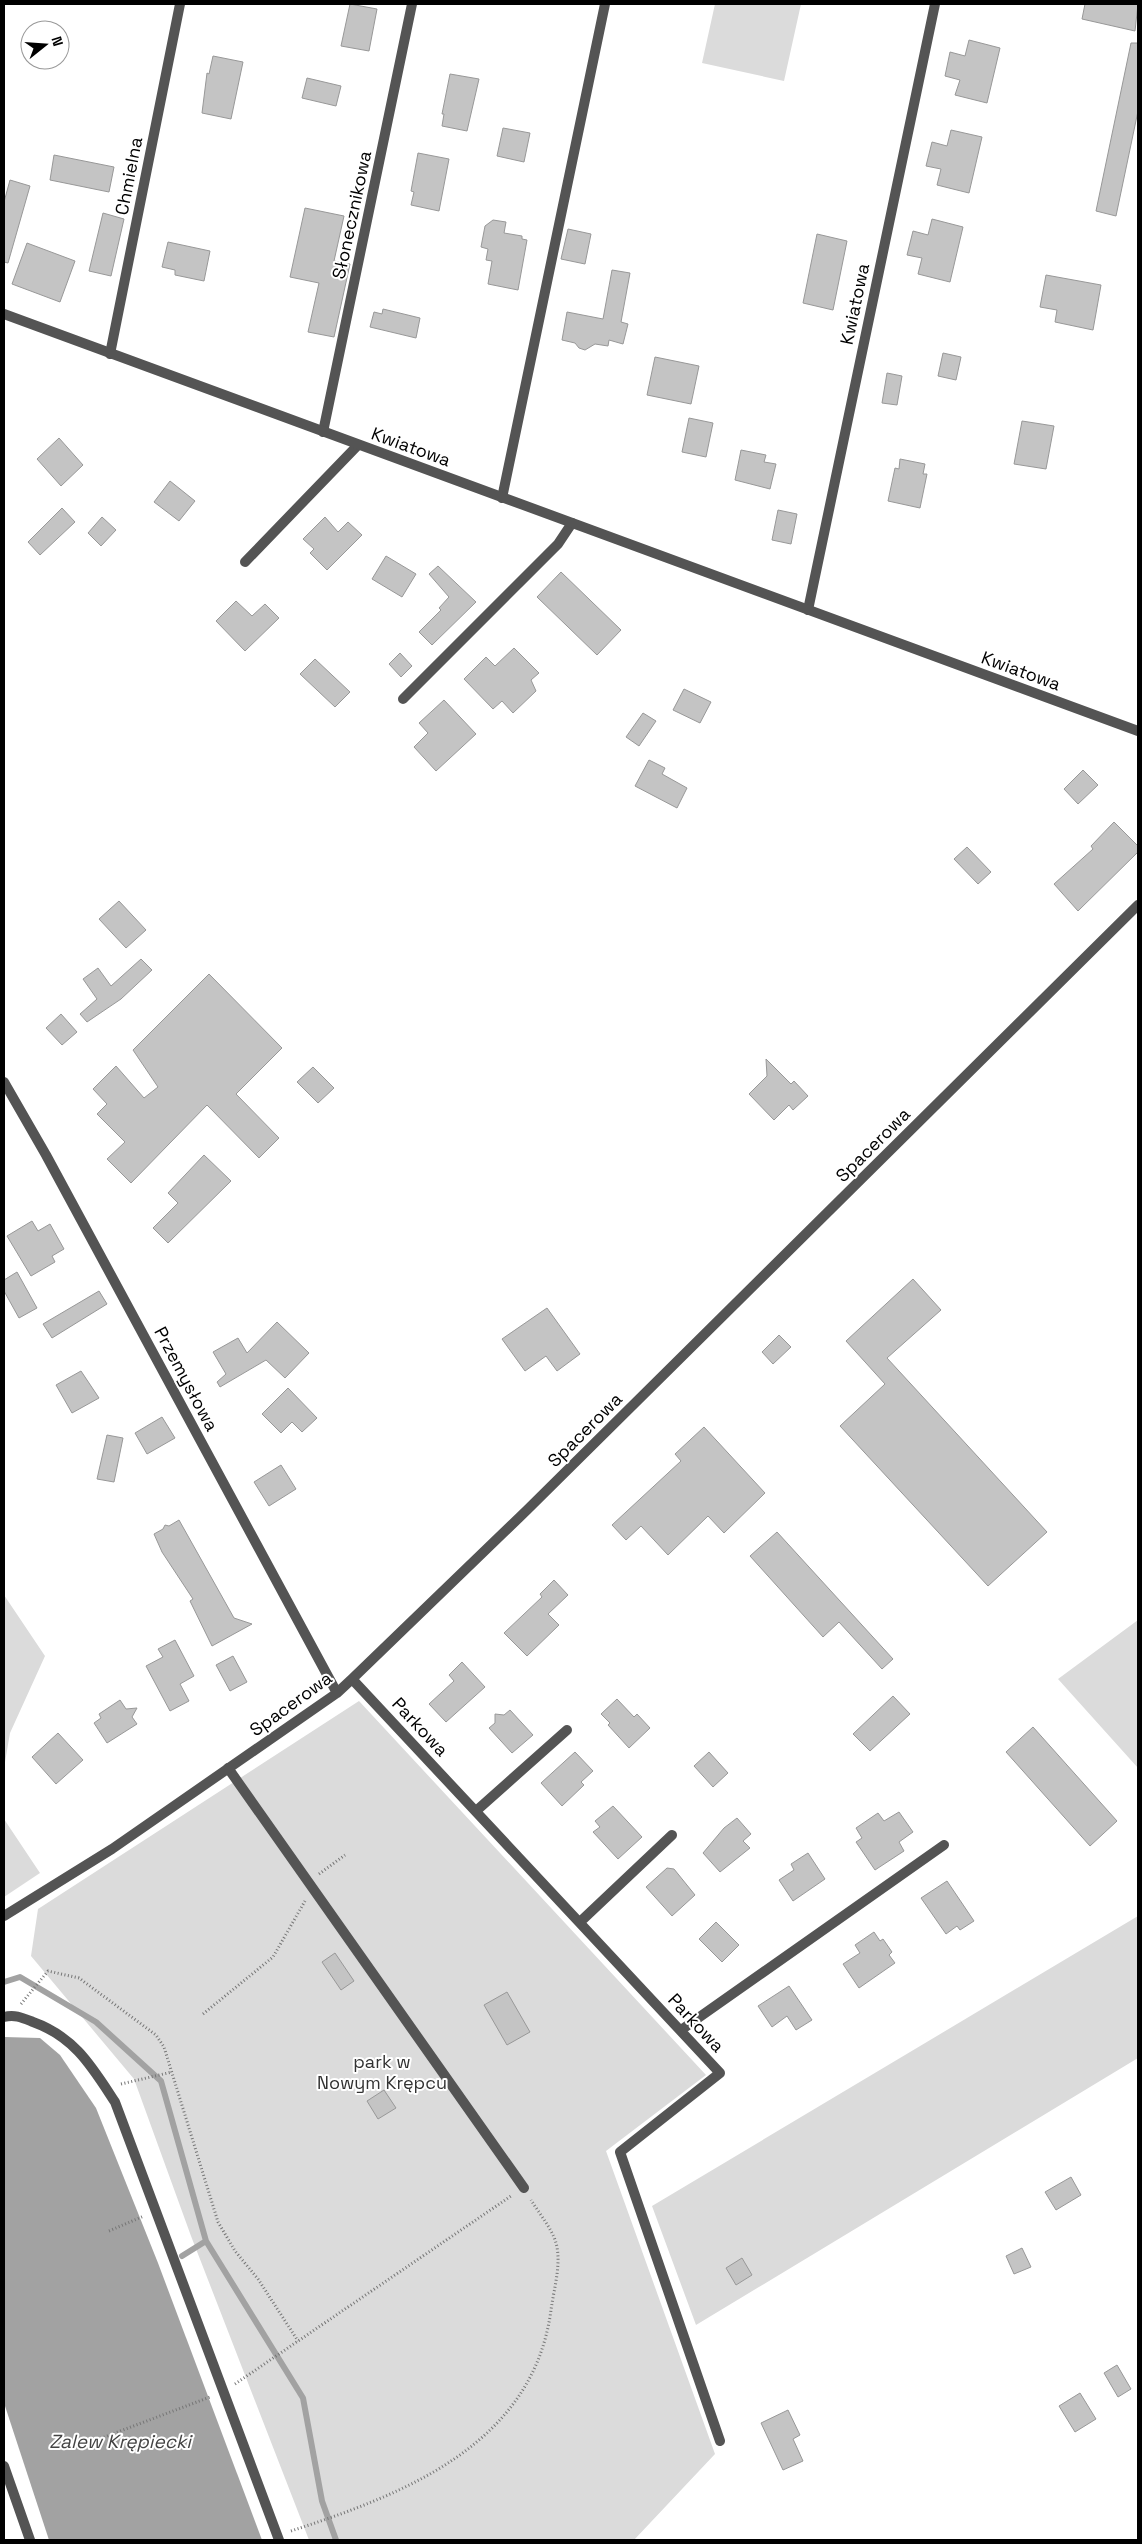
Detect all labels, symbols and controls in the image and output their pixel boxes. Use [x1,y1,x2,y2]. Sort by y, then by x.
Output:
north arrow [20,20,70,70]
text: N [47,34,67,48]
street label: Chmielna [110,135,147,217]
street label: Słonecznikowa [327,149,376,281]
street label: Kwiatowa [835,261,874,347]
street label: Kwiatowa [368,422,454,471]
street label: Kwiatowa [978,646,1064,695]
street label: Spacerowa [831,1103,915,1187]
street label: Przemysłowa [149,1322,224,1435]
street label: Spacerowa [543,1388,627,1472]
street label: Spacerowa [245,1666,336,1741]
street label: Parkowa [387,1692,454,1761]
street label: Parkowa [663,1988,730,2057]
park label: park w Nowym Krępcu [317,2050,447,2094]
water label: Zalew Krępiecki [49,2429,193,2454]

